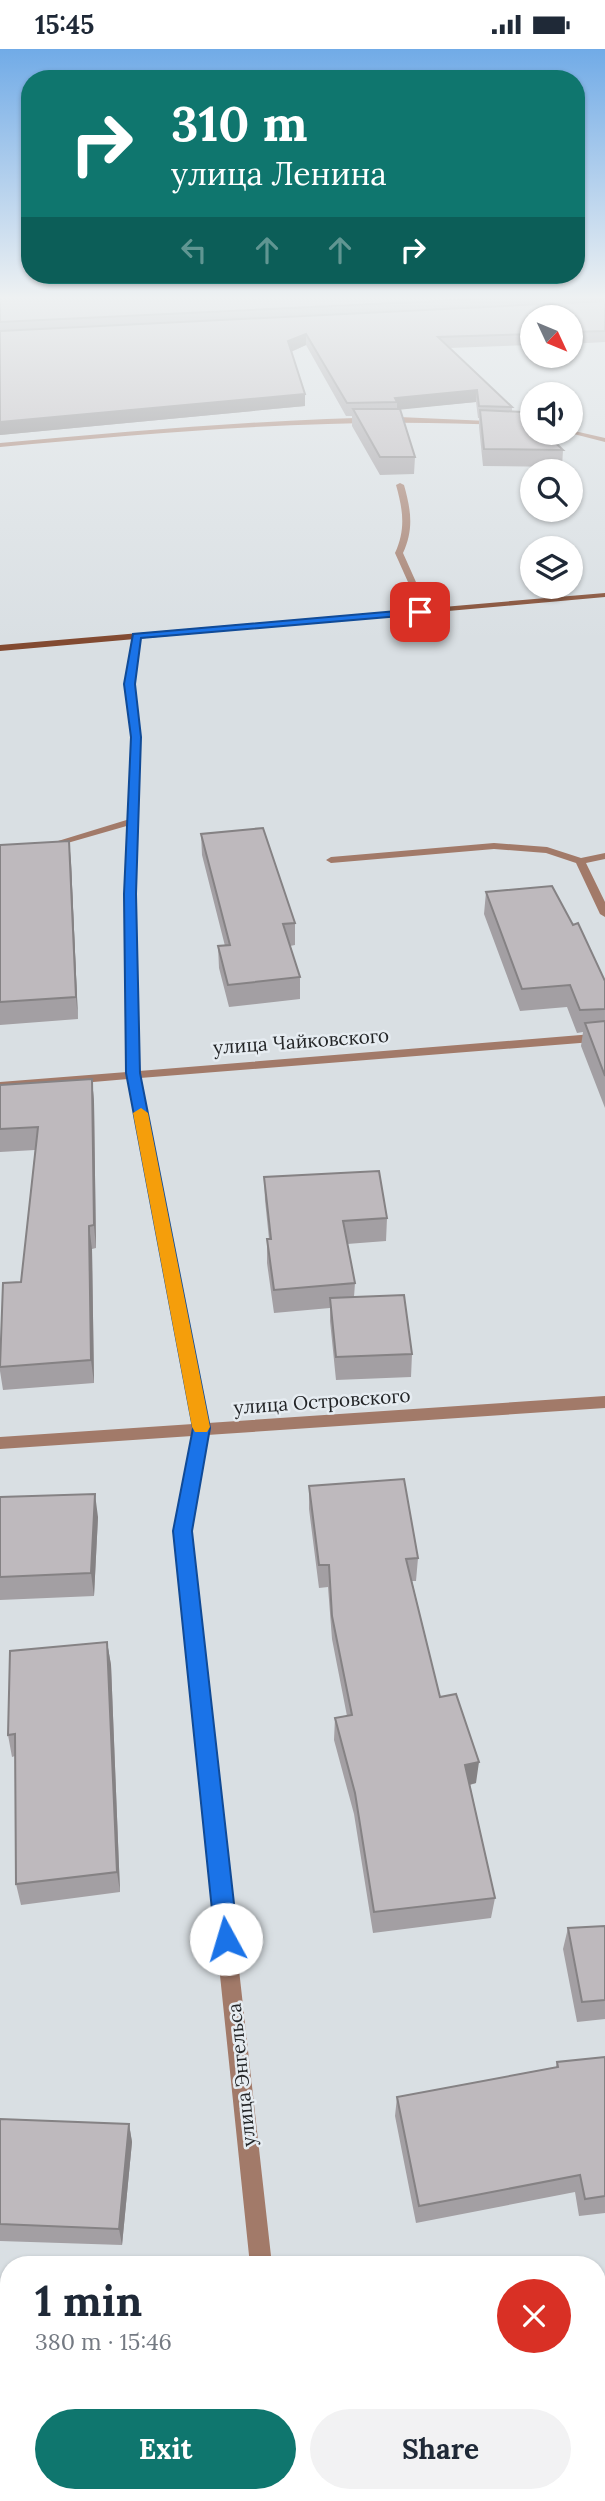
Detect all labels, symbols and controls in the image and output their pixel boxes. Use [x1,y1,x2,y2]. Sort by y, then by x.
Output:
text: 15:45 [35,8,94,41]
text: 310 m [171,92,307,154]
icon: right [56,98,147,189]
text: улица Ленина [171,153,387,194]
icon: left [175,231,213,269]
icon: ahead [248,231,286,269]
icon: ahead [321,231,359,269]
icon: right [394,231,432,269]
north arrow [520,305,583,367]
map controls [520,305,583,599]
button: sound [520,382,583,445]
button: search [520,459,583,522]
button: layers [520,536,583,599]
pin [390,582,450,642]
icon: arrive [401,593,439,631]
street label: улица Чайковского [212,1023,390,1059]
street label: улица Островского [233,1383,411,1419]
position arrow [189,1902,263,1976]
street label: улица Энгельса [222,2002,260,2148]
text: 1 min [35,2274,142,2328]
button: close [497,2279,571,2353]
text: 380 m · 15:46 [35,2327,172,2356]
button: Exit [35,2409,296,2489]
button: Share [310,2409,571,2489]

